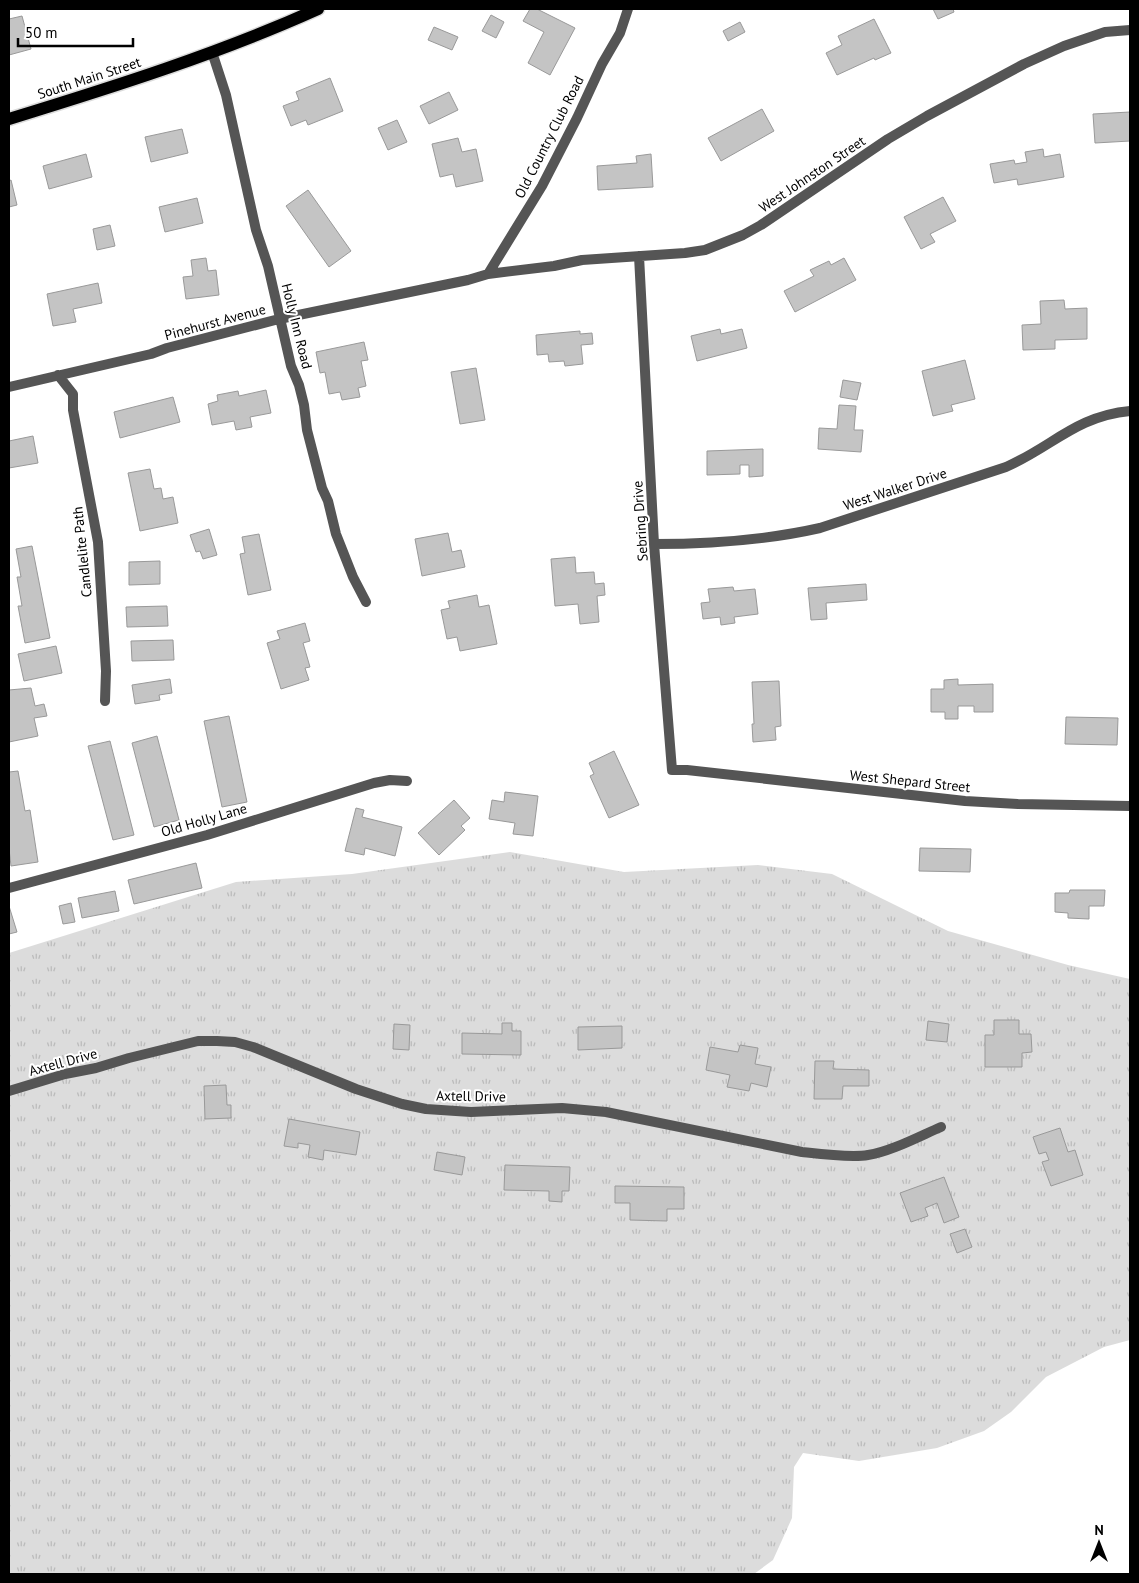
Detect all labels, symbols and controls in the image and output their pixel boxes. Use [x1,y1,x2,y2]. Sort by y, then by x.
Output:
scale bar [18,15,132,47]
text: 50 m [25,23,58,42]
street label: South Main Street [35,53,143,103]
street label: Old Country Club Road [510,73,588,201]
street label: West Johnston Street [755,132,869,216]
street label: Holly Inn Road [278,281,316,371]
street label: Pinehurst Avenue [162,300,268,344]
street label: West Walker Drive [841,464,949,514]
street label: Sebring Drive [628,480,652,562]
street label: Candlelite Path [68,506,96,598]
street label: West Shepard Street [849,766,971,796]
street label: Old Holly Lane [159,799,249,841]
street label: Axtell Drive [27,1044,99,1080]
street label: Axtell Drive [436,1086,506,1106]
north arrow [1074,1518,1124,1568]
text: N [1094,1521,1104,1539]

